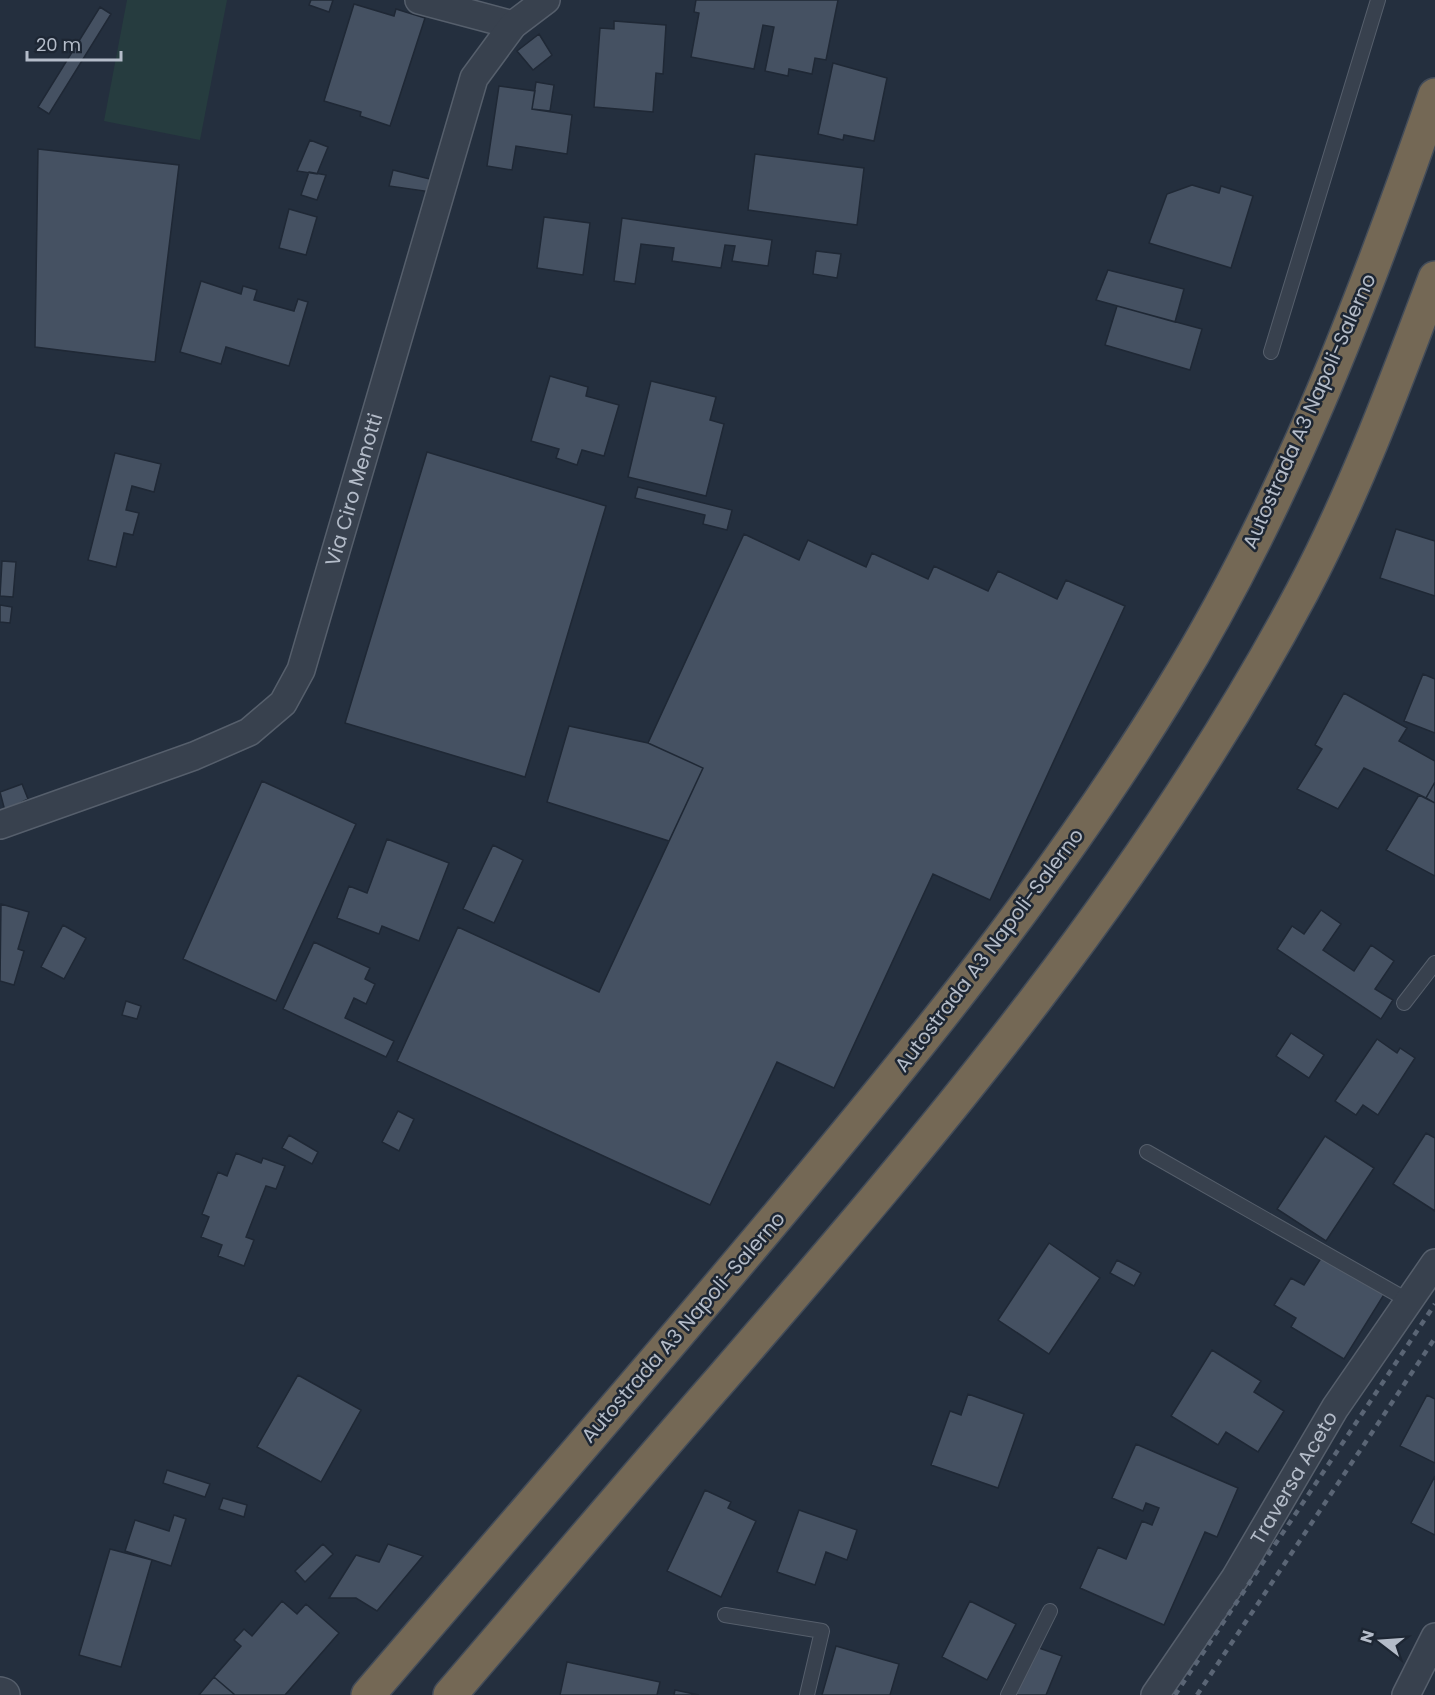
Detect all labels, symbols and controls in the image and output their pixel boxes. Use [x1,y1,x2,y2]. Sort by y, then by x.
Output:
scale bar [27,24,122,62]
text: 20 m [36,32,81,57]
street label: Autostrada A3 Napoli-Salerno [1236,269,1382,553]
street label: Via Ciro Menotti [318,410,389,570]
street label: Autostrada A3 Napoli-Salerno [888,822,1090,1078]
street label: Autostrada A3 Napoli-Salerno [575,1205,791,1449]
street label: Traversa Aceto [1244,1406,1344,1550]
north arrow [1351,1611,1411,1671]
text: N [1354,1628,1380,1646]

